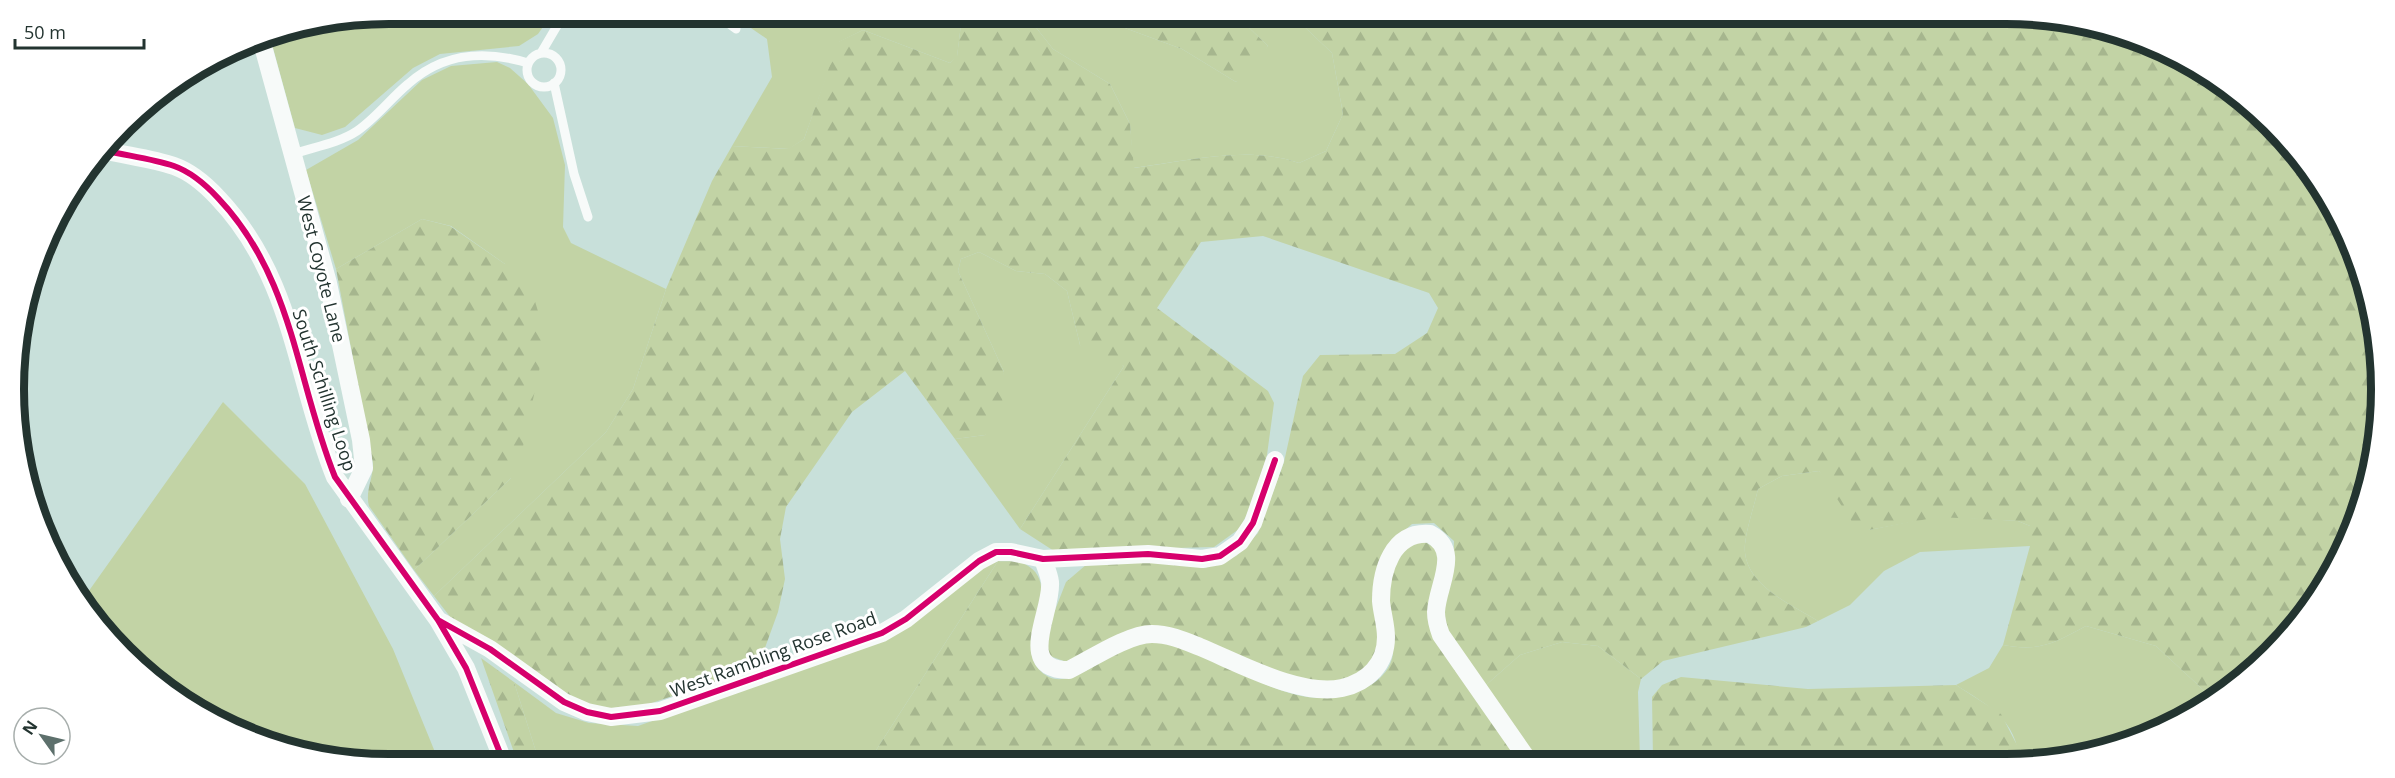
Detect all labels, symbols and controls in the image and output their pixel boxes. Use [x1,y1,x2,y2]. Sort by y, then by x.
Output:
scale bar [15,12,144,50]
text: 50 m [24,20,66,44]
street label: West Coyote Lane [292,193,352,345]
street label: South Schilling Loop [287,306,363,474]
street label: West Rambling Rose Road [666,605,880,703]
north arrow [12,706,72,766]
text: N [17,716,42,739]

